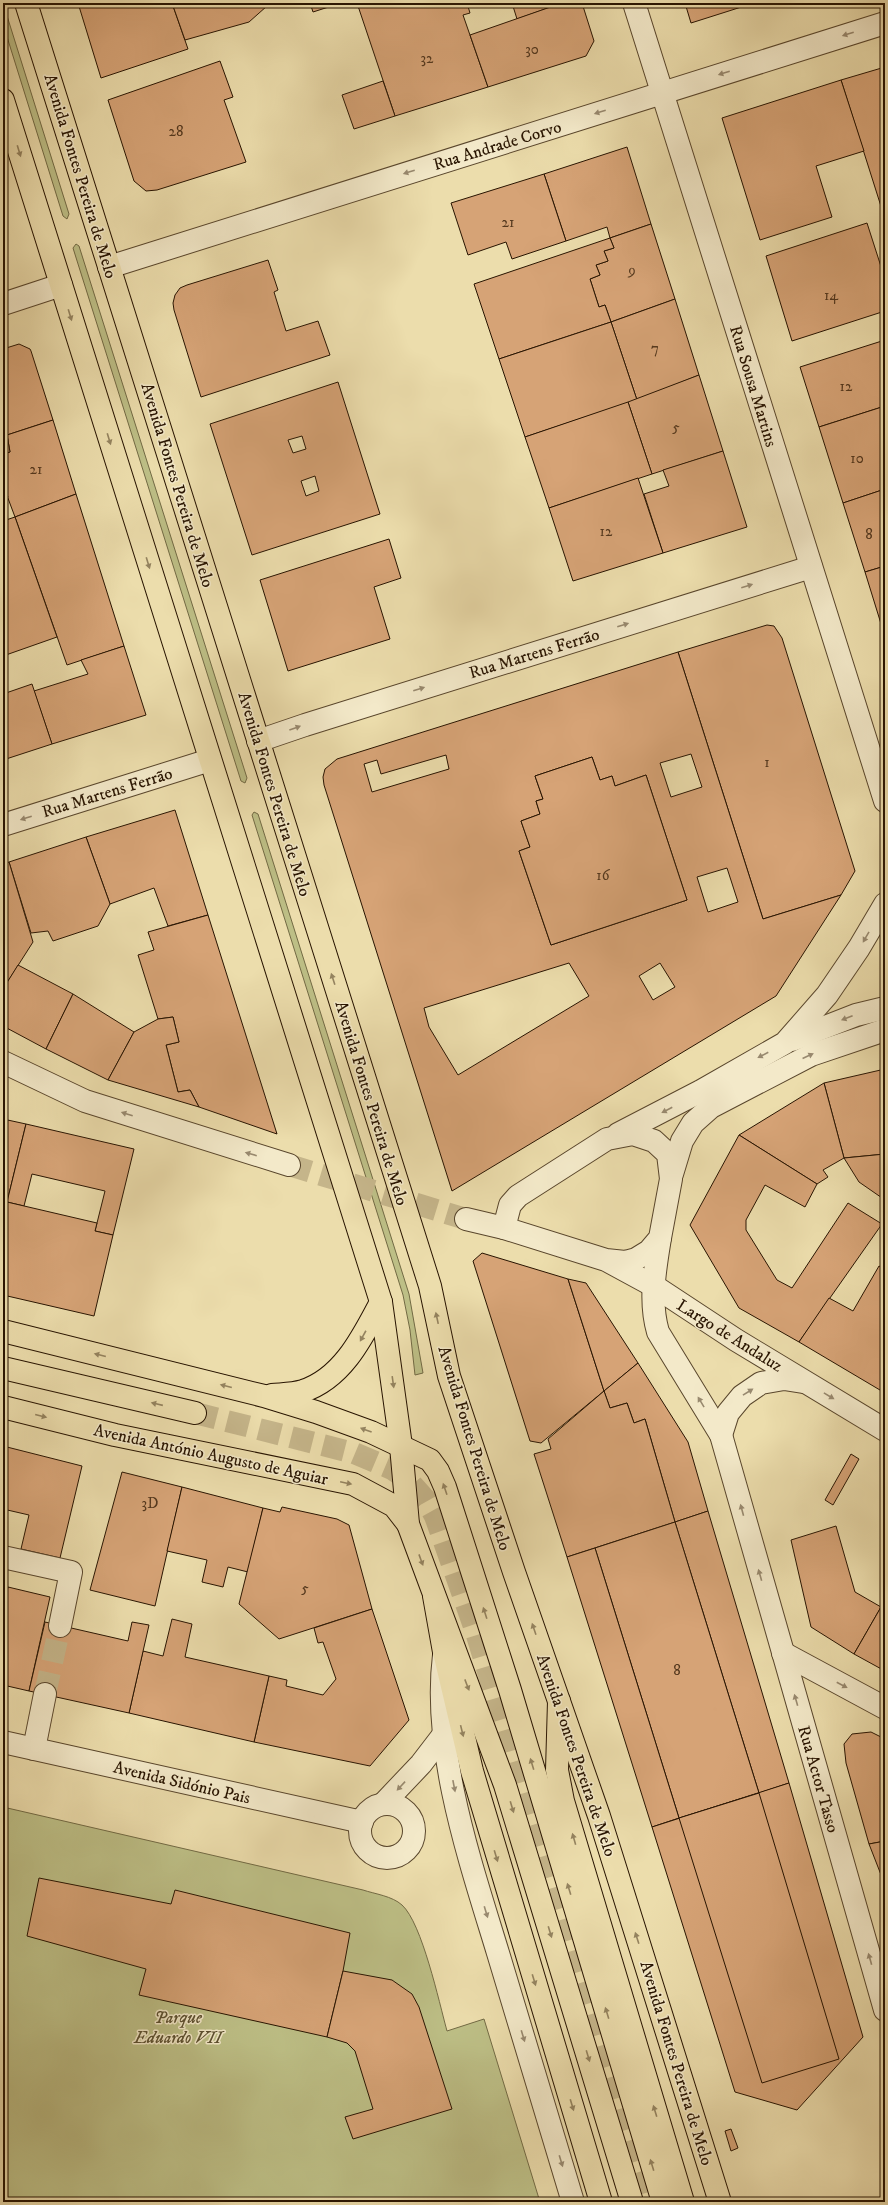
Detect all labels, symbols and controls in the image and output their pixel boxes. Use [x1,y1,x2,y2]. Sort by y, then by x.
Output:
one-way arrow [841,32,853,38]
house number: 30 [525,40,539,59]
house number: 32 [421,49,434,68]
one-way arrow [717,70,729,76]
street label: Avenida Fontes Pereira de Melo [38,71,122,281]
one-way arrow [593,109,605,115]
street label: Rua Andrade Corvo [430,116,564,176]
house number: 28 [169,122,183,141]
one-way arrow [16,145,22,157]
one-way arrow [403,169,415,175]
house number: 21 [502,213,514,232]
house number: 9 [627,261,636,280]
house number: 14 [824,286,838,305]
one-way arrow [68,309,74,321]
street label: Rua Sousa Martins [724,323,782,450]
house number: 7 [651,339,659,358]
house number: 12 [840,377,853,396]
street label: Avenida Fontes Pereira de Melo [135,380,219,590]
house number: 5 [672,418,680,437]
one-way arrow [107,433,113,445]
house number: 10 [850,449,864,468]
house number: 21 [30,460,42,479]
house number: 12 [600,522,613,541]
house number: 8 [865,525,873,544]
one-way arrow [145,558,151,570]
one-way arrow [742,583,754,589]
one-way arrow [618,622,630,628]
street label: Rua Martens Ferrão [466,624,602,684]
one-way arrow [413,686,425,692]
street label: Avenida Fontes Pereira de Melo [232,689,316,899]
one-way arrow [290,725,302,731]
house number: 1 [764,753,770,772]
street label: Rua Martens Ferrão [39,763,175,823]
one-way arrow [20,815,32,821]
house number: 16 [596,866,611,885]
one-way arrow [862,932,869,943]
one-way arrow [330,973,336,985]
street label: Avenida Fontes Pereira de Melo [329,998,413,1208]
one-way arrow [841,1015,853,1021]
one-way arrow [757,1051,769,1058]
one-way arrow [802,1053,814,1060]
one-way arrow [661,1106,673,1113]
one-way arrow [121,1111,133,1117]
one-way arrow [245,1151,257,1157]
street label: Largo de Andaluz [672,1294,787,1378]
one-way arrow [433,1312,439,1324]
one-way arrow [359,1331,366,1342]
street label: Avenida Fontes Pereira de Melo [432,1343,516,1553]
one-way arrow [94,1352,106,1358]
one-way arrow [390,1376,396,1388]
one-way arrow [220,1383,232,1389]
one-way arrow [742,1388,754,1395]
one-way arrow [823,1393,835,1400]
one-way arrow [697,1397,705,1407]
one-way arrow [151,1401,163,1407]
one-way arrow [35,1414,47,1420]
street label: Avenida António Augusto de Aguiar [92,1419,331,1491]
one-way arrow [359,1427,371,1433]
one-way arrow [339,1480,352,1486]
one-way arrow [442,1482,448,1494]
house number: 3D [142,1494,158,1513]
one-way arrow [739,1504,745,1516]
one-way arrow [418,1555,424,1567]
one-way arrow [757,1569,763,1581]
house number: 5 [301,1579,309,1598]
one-way arrow [482,1606,488,1618]
one-way arrow [530,1622,536,1634]
street label: Avenida Fontes Pereira de Melo [531,1651,621,1859]
house number: 8 [673,1661,681,1680]
one-way arrow [465,1680,471,1692]
one-way arrow [836,1681,848,1688]
one-way arrow [793,1694,799,1706]
street label: Rua Actor Tasso [792,1723,844,1835]
one-way arrow [459,1725,465,1737]
street label: Avenida Sidónio Pais [111,1757,253,1810]
one-way arrow [529,1758,535,1770]
one-way arrow [397,1780,406,1791]
one-way arrow [451,1780,457,1792]
one-way arrow [509,1802,515,1814]
one-way arrow [571,1833,577,1845]
one-way arrow [493,1850,499,1862]
one-way arrow [566,1882,572,1894]
one-way arrow [483,1906,489,1918]
one-way arrow [547,1926,553,1938]
one-way arrow [634,1931,640,1943]
one-way arrow [867,1953,873,1966]
street label: Avenida Fontes Pereira de Melo [634,1958,718,2168]
one-way arrow [531,1975,537,1987]
park label: Parque Eduardo VII [133,2007,225,2049]
one-way arrow [604,2007,610,2019]
one-way arrow [520,2031,526,2043]
one-way arrow [585,2050,591,2062]
one-way arrow [569,2099,575,2111]
one-way arrow [652,2105,658,2117]
one-way arrow [558,2155,564,2167]
one-way arrow [649,2158,655,2170]

